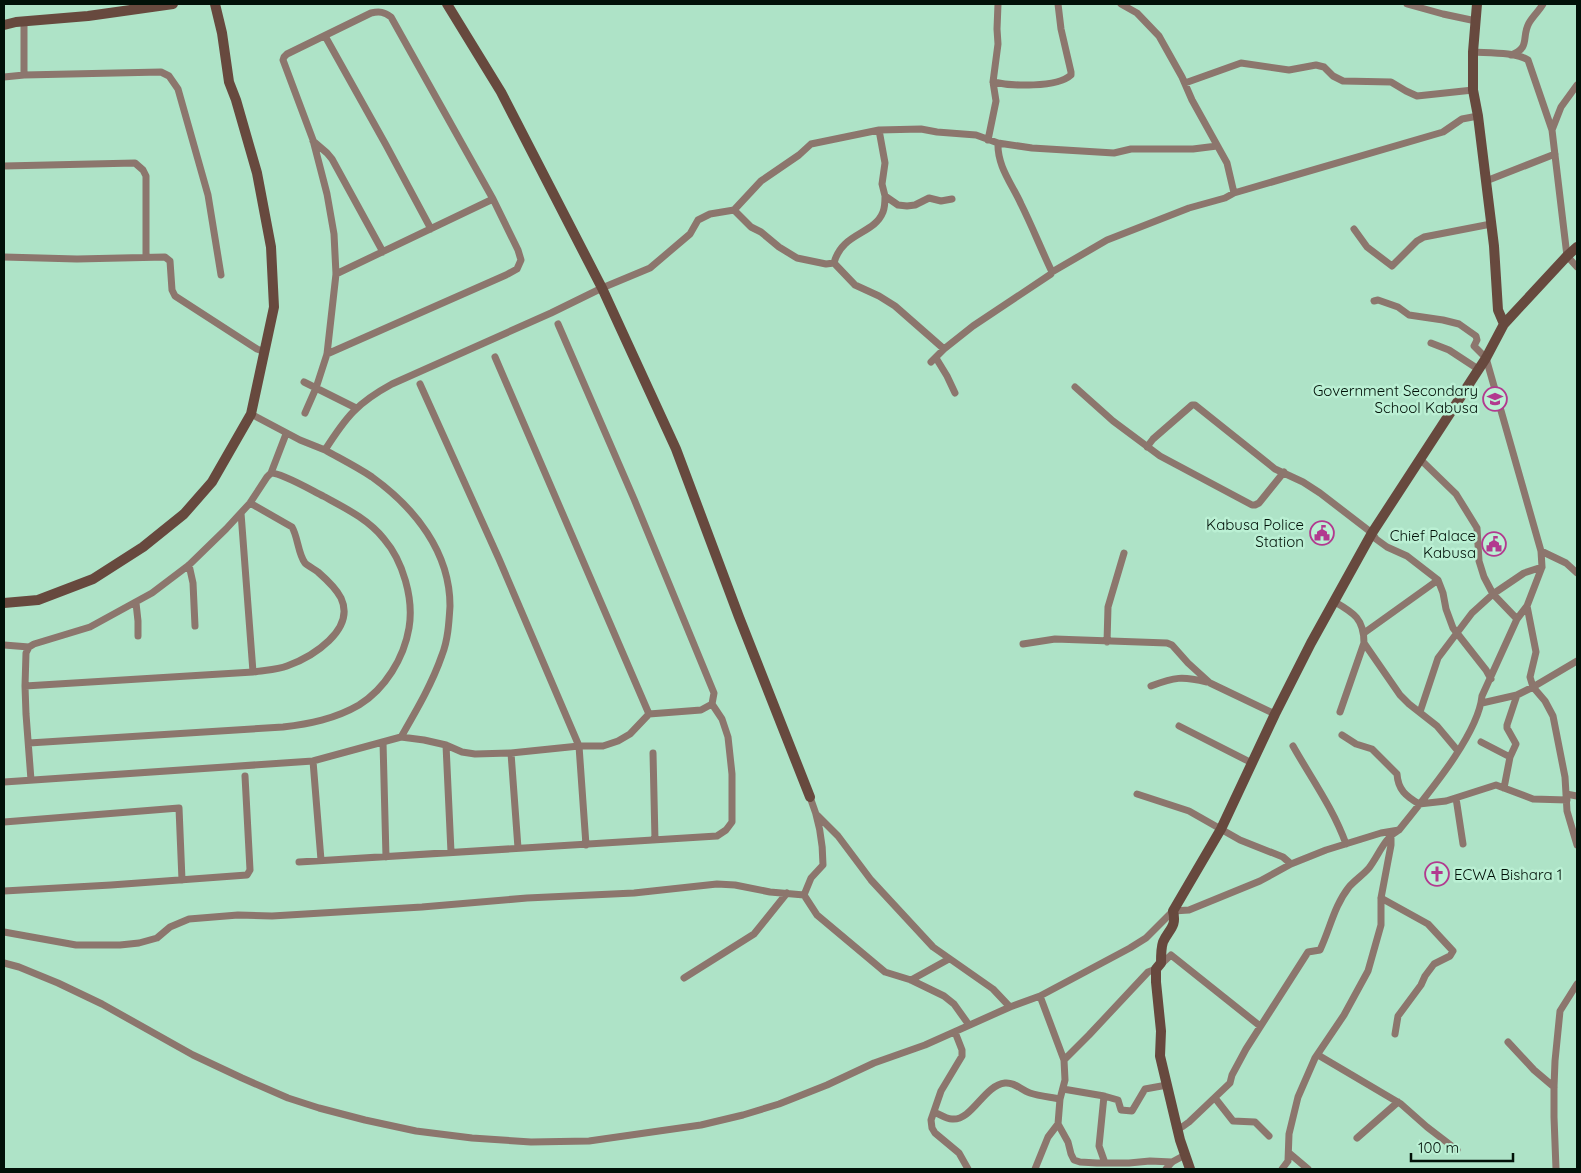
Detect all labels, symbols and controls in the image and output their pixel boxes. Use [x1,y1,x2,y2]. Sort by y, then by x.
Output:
place label: Government Secondary School Kabusa [1313,381,1478,417]
school or university icon: Government Secondary School Kabusa [1482,386,1508,412]
place label: Kabusa Police Station [1206,515,1304,551]
public building icon: Kabusa Police Station [1309,520,1335,546]
place label: Chief Palace Kabusa [1390,526,1476,562]
public building icon: Chief Palace Kabusa [1481,531,1507,557]
church icon: ECWA Bishara 1 [1424,861,1450,887]
place label: ECWA Bishara 1 [1454,865,1562,884]
scale bar [1411,1130,1514,1162]
text: 100 m [1418,1138,1459,1157]

